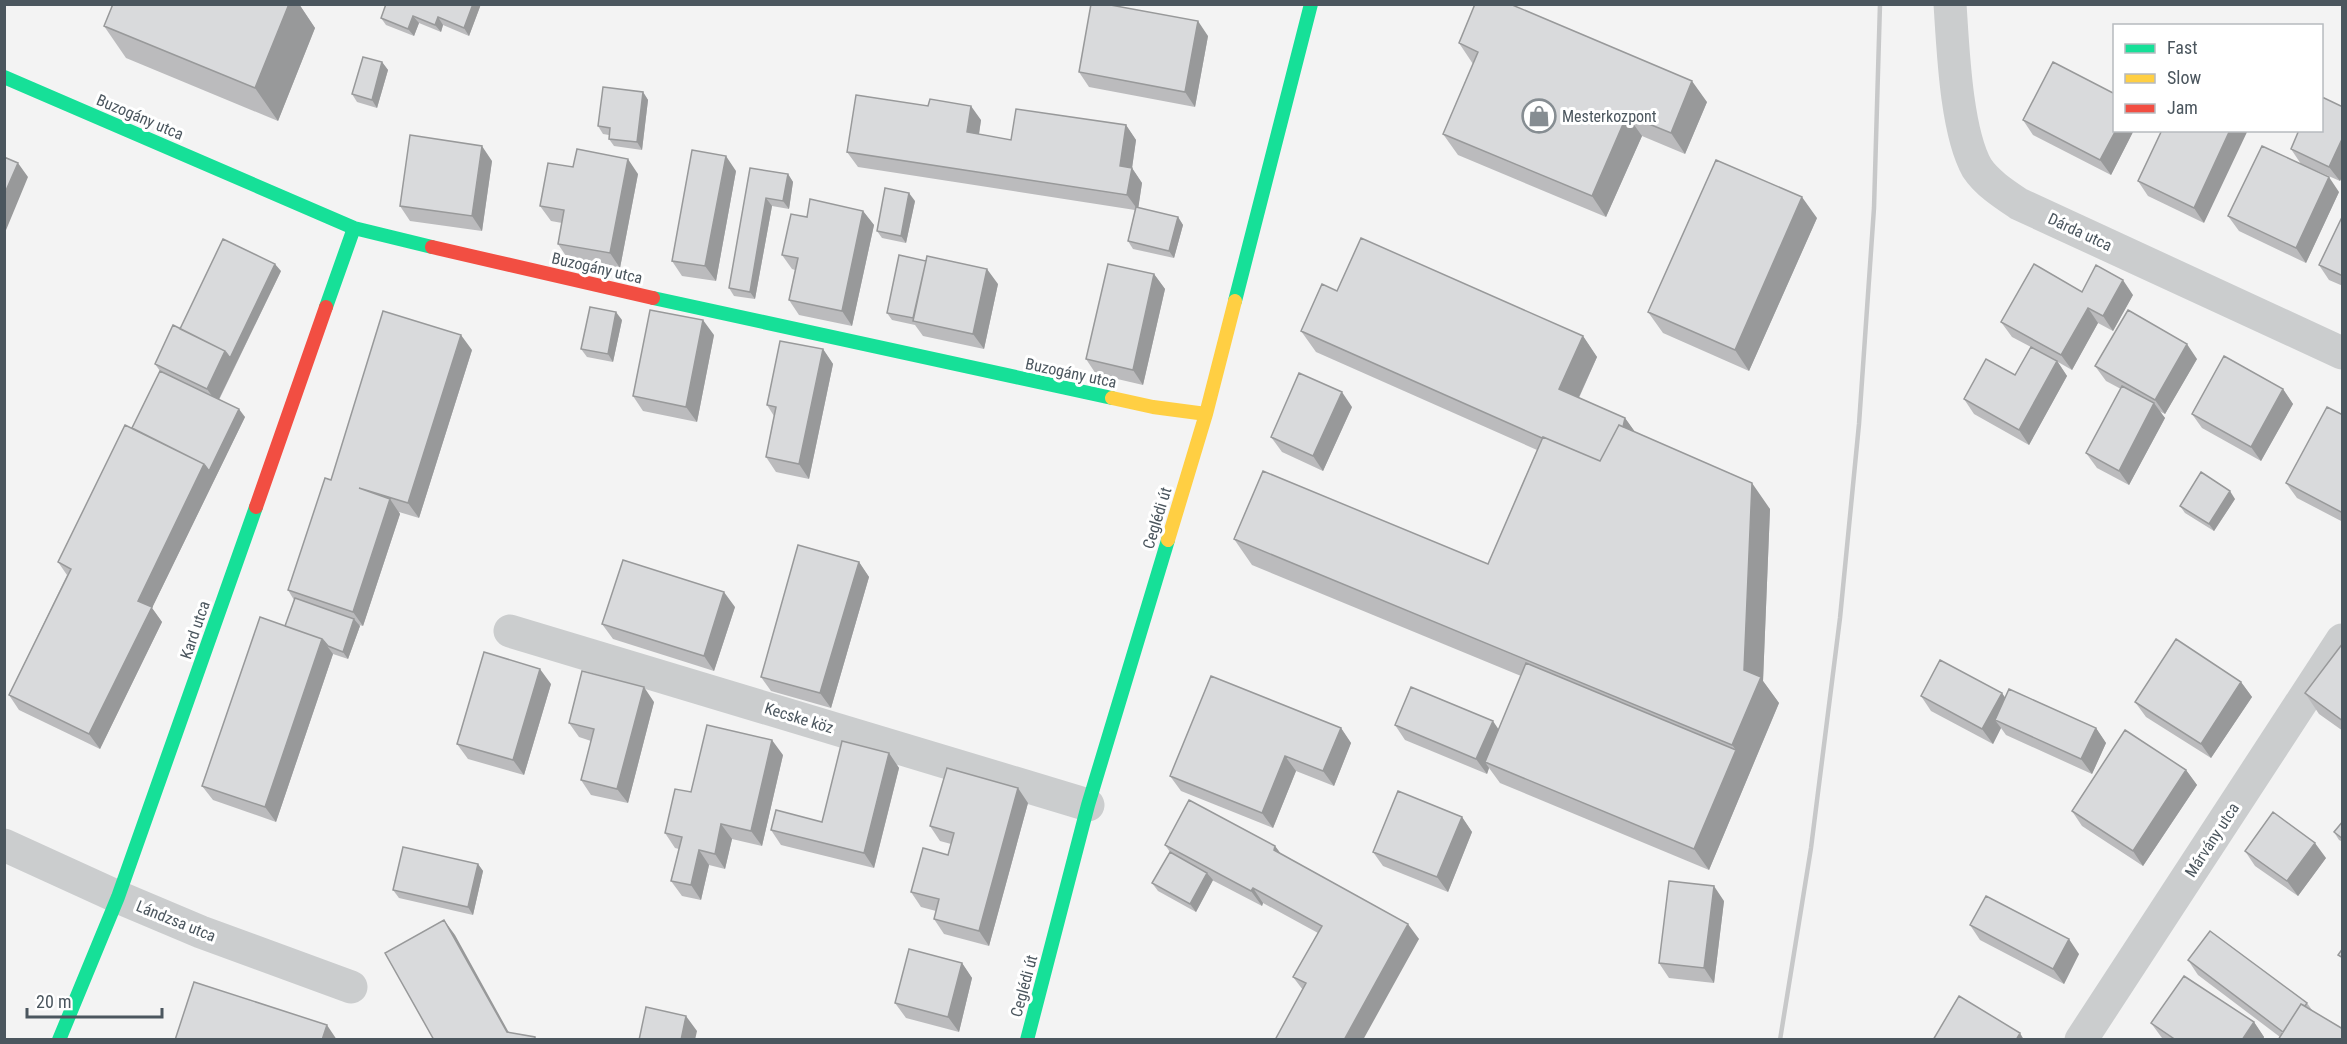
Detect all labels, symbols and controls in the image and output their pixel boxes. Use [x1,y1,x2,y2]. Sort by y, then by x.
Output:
legend [2113,24,2323,132]
text: Fast [2167,37,2198,58]
text: Slow [2167,67,2202,88]
street label: Buzogány utca [94,90,186,144]
text: Jam [2167,97,2198,118]
shop icon: Mesterkozpont [1521,98,1557,134]
place label: Mesterkozpont [1562,107,1657,126]
street label: Dárda utca [2045,209,2115,255]
street label: Buzogány utca [550,248,644,288]
street label: Buzogány utca [1024,354,1118,392]
street label: Ceglédi út [1139,485,1175,551]
street label: Kard utca [176,598,214,662]
street label: Kecske köz [762,699,836,737]
street label: Márvány utca [2181,799,2243,881]
street label: Lándzsa utca [133,896,219,946]
street label: Ceglédi út [1007,953,1041,1019]
scale bar [27,981,162,1019]
text: 20 m [36,991,71,1012]

